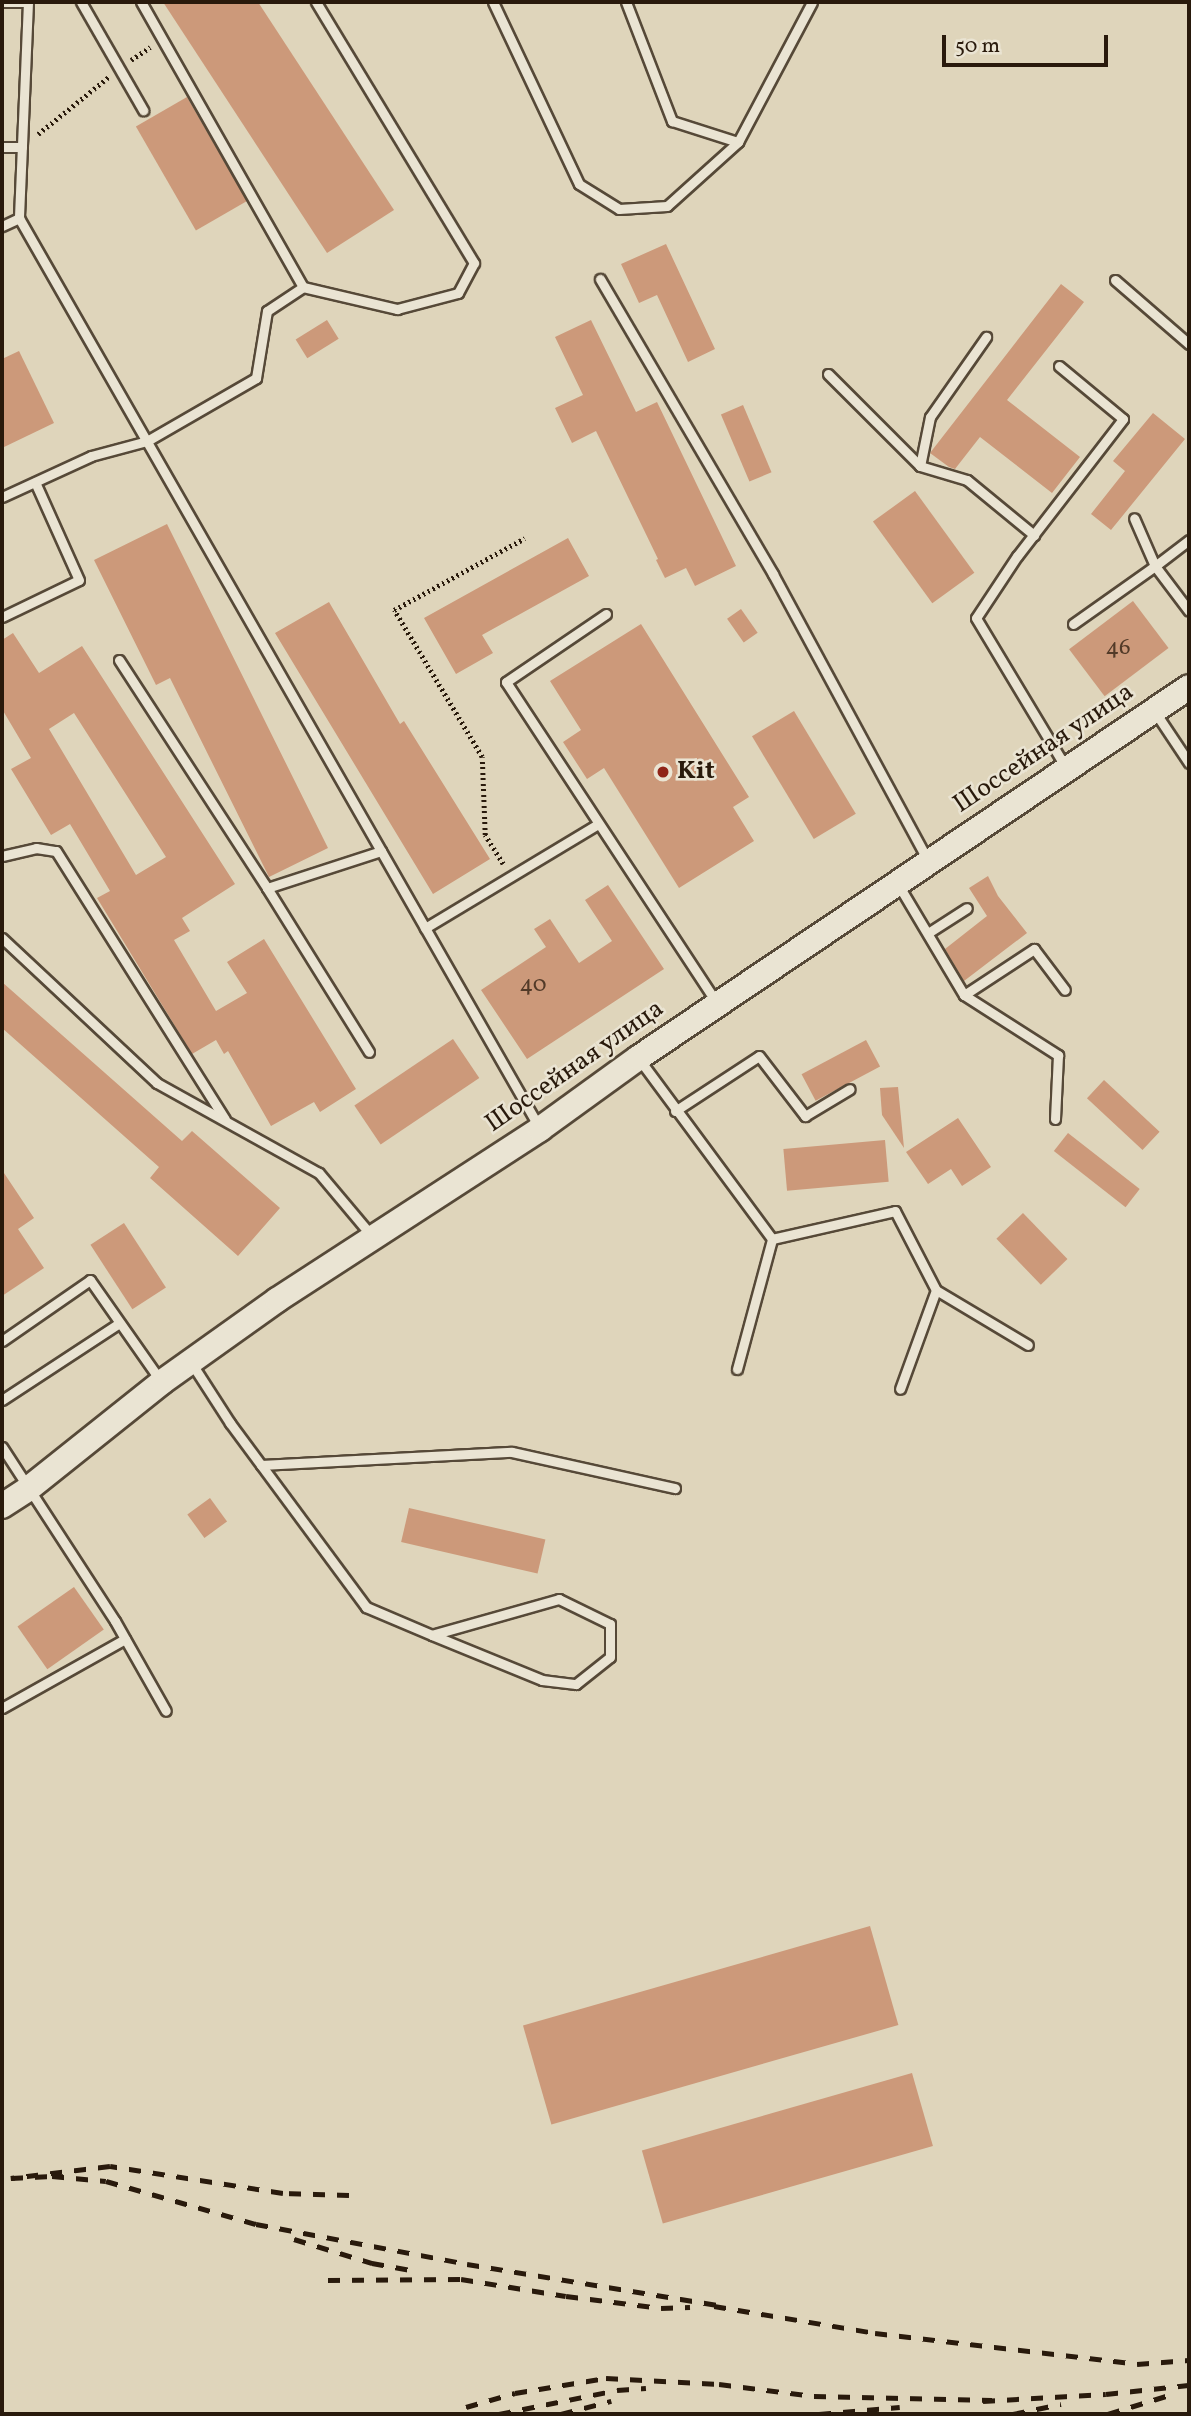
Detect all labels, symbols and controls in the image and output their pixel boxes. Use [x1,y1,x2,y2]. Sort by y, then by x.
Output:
scale bar [946,21,1112,65]
text: 50 m [955,32,1000,61]
house number: 46 [1105,634,1131,662]
street label: Шоссейная улица [948,677,1140,821]
place label: Kit [677,756,715,788]
marker: Kit [655,764,671,780]
house number: 40 [519,971,547,999]
street label: Шоссейная улица [479,994,671,1140]

